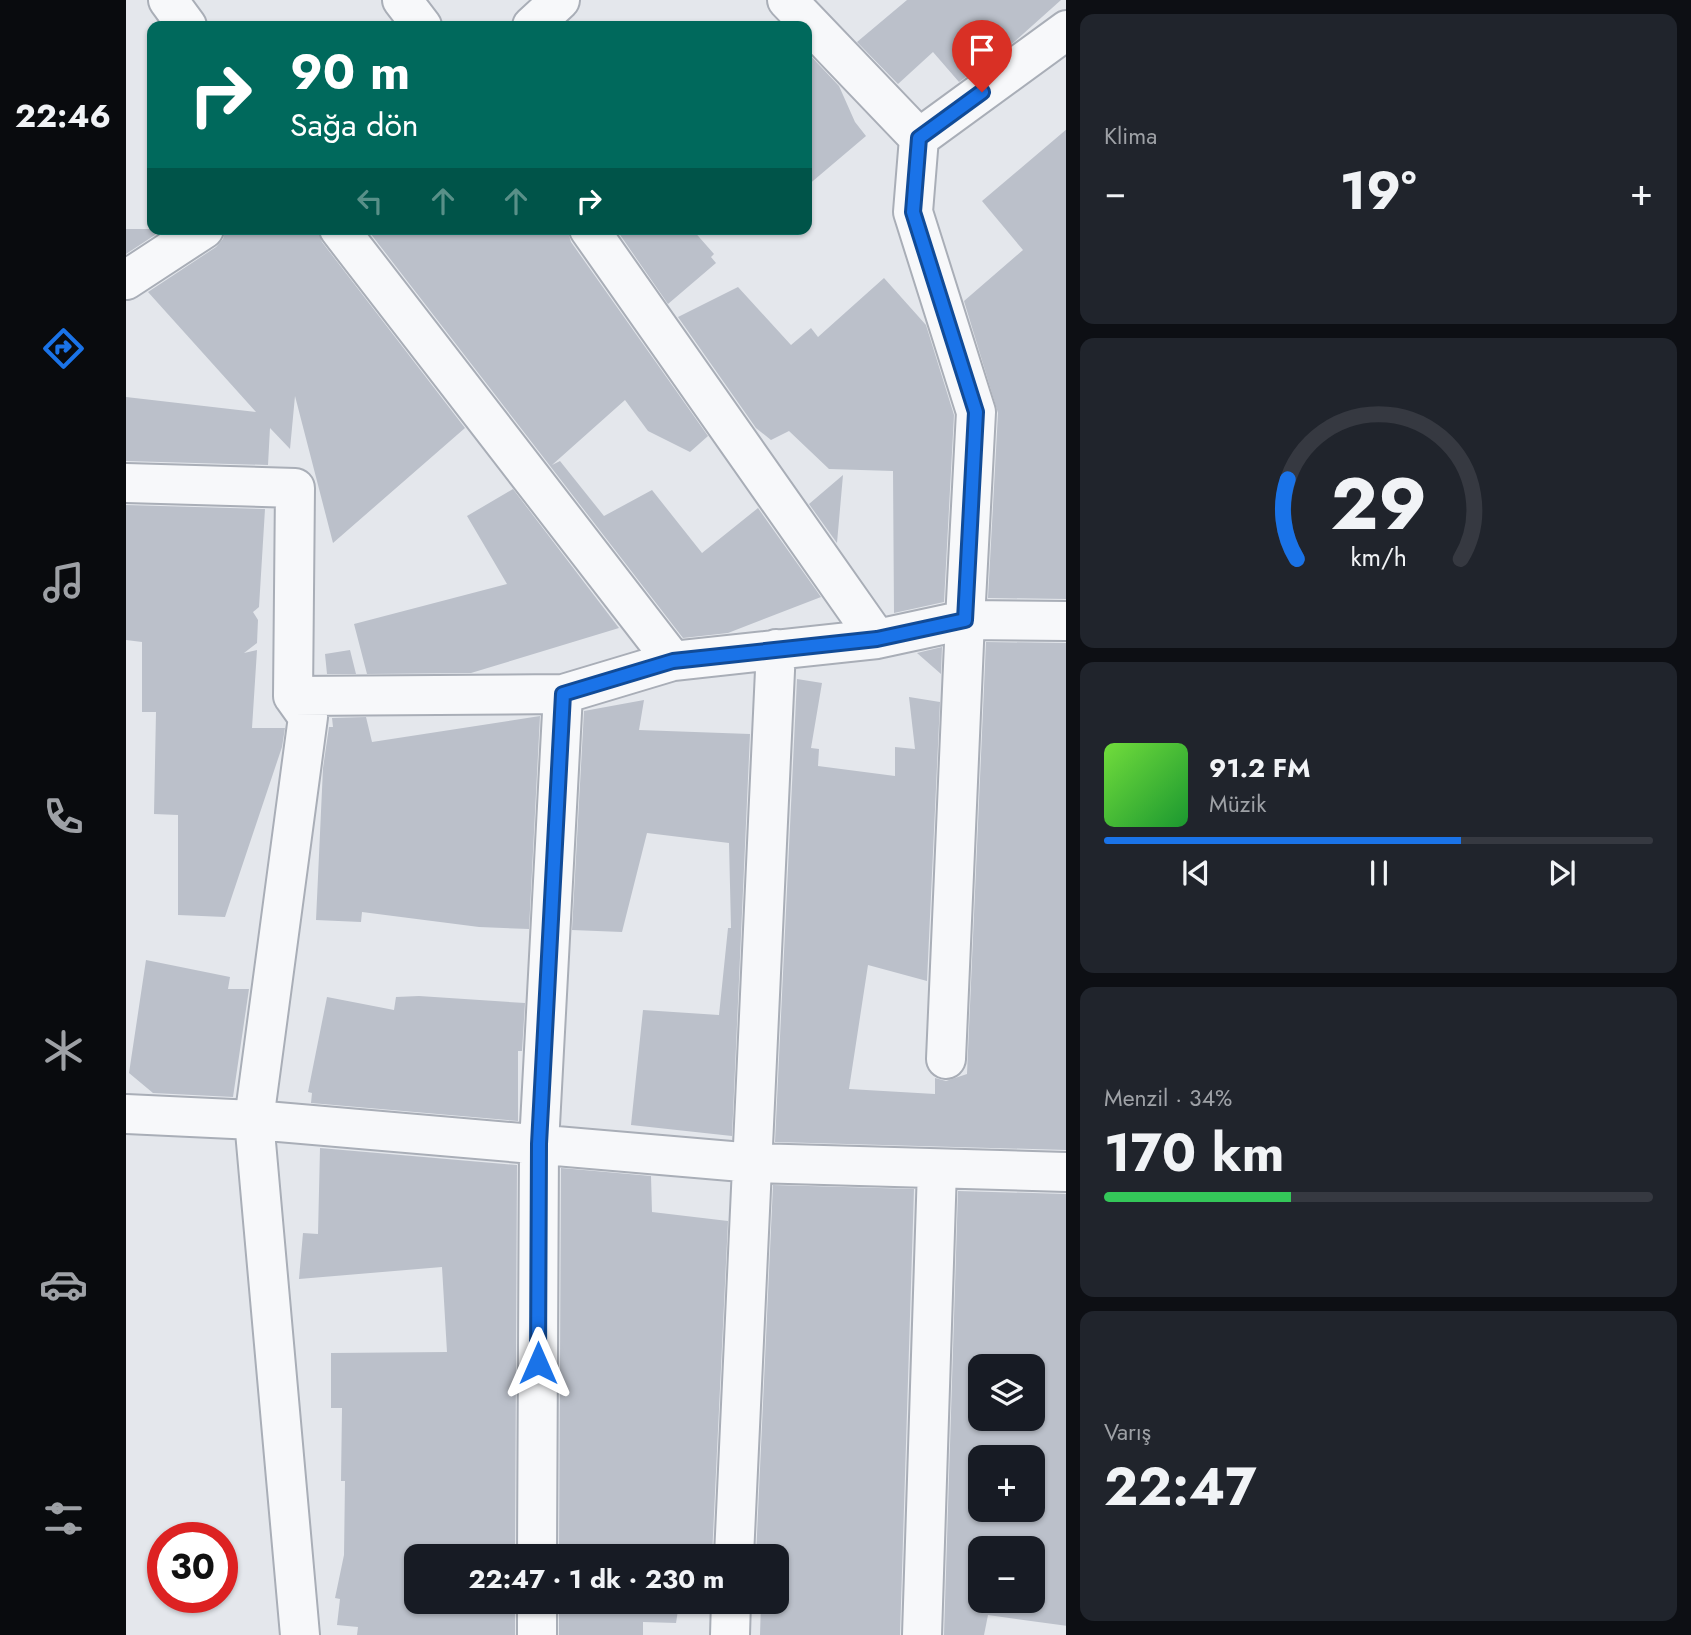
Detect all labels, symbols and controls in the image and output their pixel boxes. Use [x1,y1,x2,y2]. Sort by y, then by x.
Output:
pin [952,20,1012,92]
icon: arrive [963,31,1001,69]
text: 90 m [290,37,410,107]
icon: right [175,49,266,140]
text: 22:46 [15,93,111,139]
text: Sağa dön [290,102,419,148]
text: Klima [1104,119,1157,153]
text: 19° [1340,153,1416,229]
text: − [1104,164,1126,219]
text: + [1630,164,1653,219]
icon: left [351,182,389,220]
icon: ahead [424,182,462,220]
icon: ahead [497,182,535,220]
icon: right [570,182,608,220]
icon: directions [39,324,88,373]
text: 29 [1330,452,1427,557]
text: km/h [1350,539,1407,575]
icon: music [39,558,88,607]
text: 91.2 FM [1209,749,1310,787]
text: Müzik [1209,787,1266,821]
icon: phone [39,792,88,841]
icon: previous [1177,854,1215,892]
icon: pause [1360,854,1398,892]
icon: next [1543,854,1581,892]
icon: climate [39,1026,88,1075]
text: Menzil · 34% [1104,1081,1232,1115]
text: 170 km [1104,1115,1285,1191]
icon: car [39,1260,88,1309]
position arrow [501,1326,575,1400]
map controls [968,1354,1045,1613]
button: layers [968,1354,1045,1431]
text: Varış [1104,1415,1151,1449]
button: + [968,1445,1045,1522]
text: 22:47 [1104,1449,1257,1525]
icon: filters [39,1494,88,1543]
speed limit sign: 30 [147,1522,238,1613]
button: − [968,1536,1045,1613]
text: 22:47 · 1 dk · 230 m [469,1560,724,1598]

